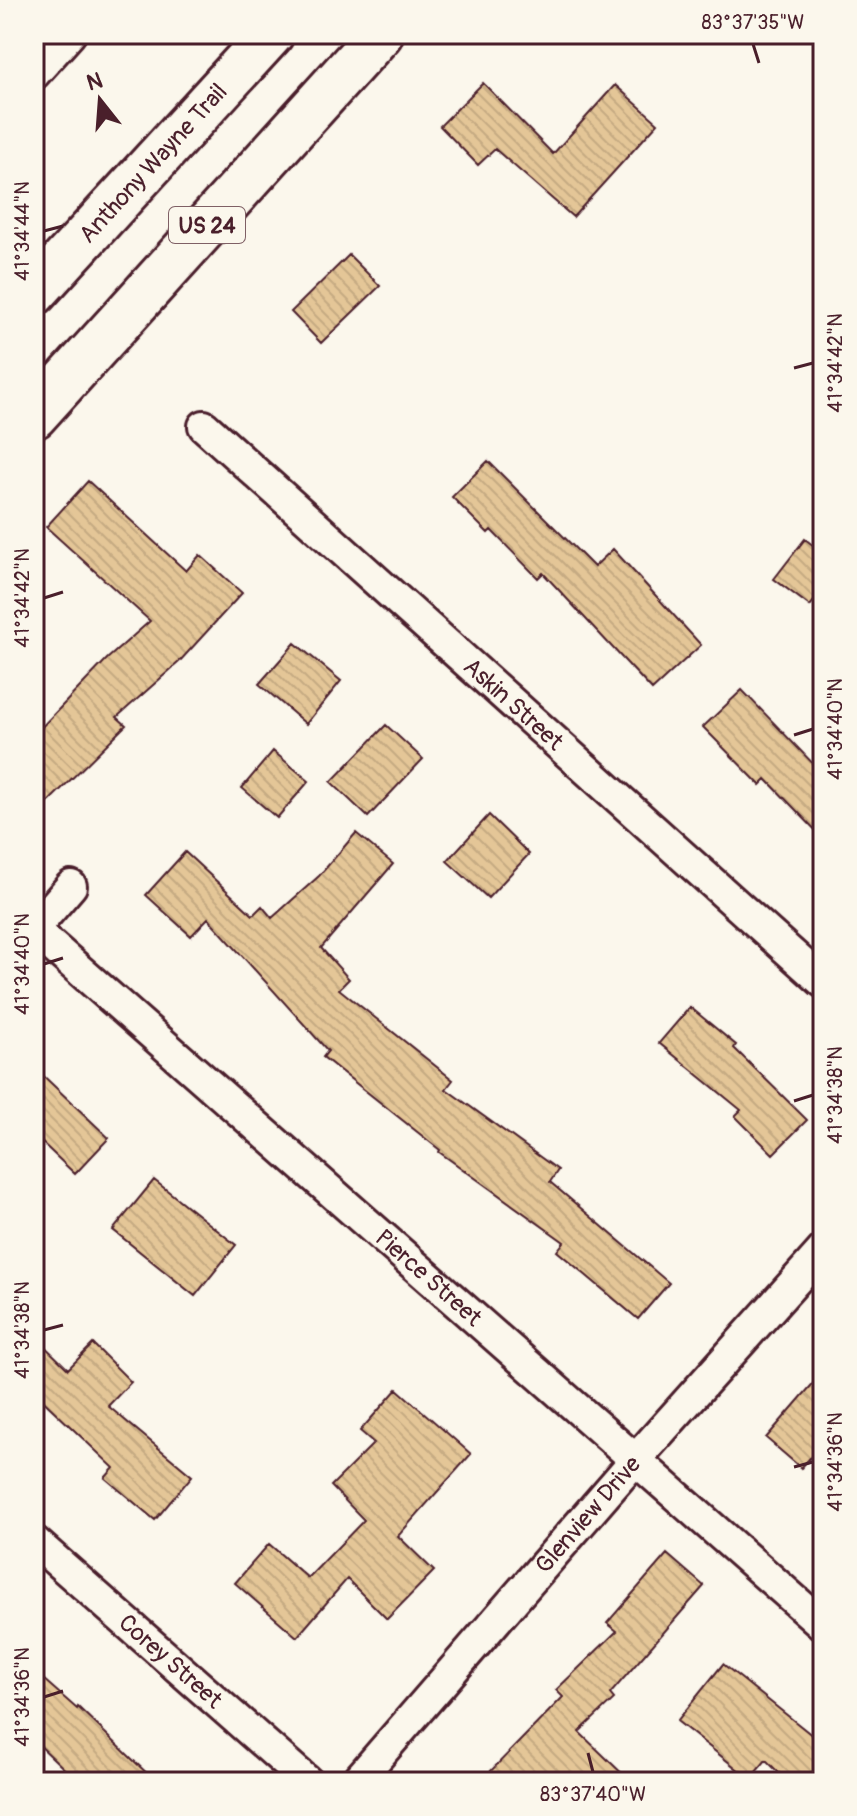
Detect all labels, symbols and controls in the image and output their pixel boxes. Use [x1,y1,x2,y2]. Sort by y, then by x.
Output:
text: 83°37'35"W [702,10,804,35]
north arrow [60,60,140,140]
text: N [83,66,106,97]
street label: Anthony Wayne Trail [73,78,233,249]
text: 41°34'44"N [10,181,35,281]
road number: US 24 [169,207,245,243]
text: 41°34'42"N [823,313,848,413]
text: 41°34'42"N [10,548,35,648]
street label: Askin Street [457,652,569,757]
text: 41°34'40"N [823,678,848,780]
text: 41°34'40"N [10,913,35,1015]
text: 41°34'38"N [823,1046,848,1144]
street label: Pierce Street [369,1223,488,1333]
text: 41°34'38"N [10,1281,35,1379]
text: 41°34'36"N [823,1412,848,1512]
street label: Glenview Drive [529,1450,647,1580]
street label: Corey Street [113,1608,228,1715]
text: 41°34'36"N [10,1647,35,1747]
text: 83°37'40"W [540,1782,646,1807]

